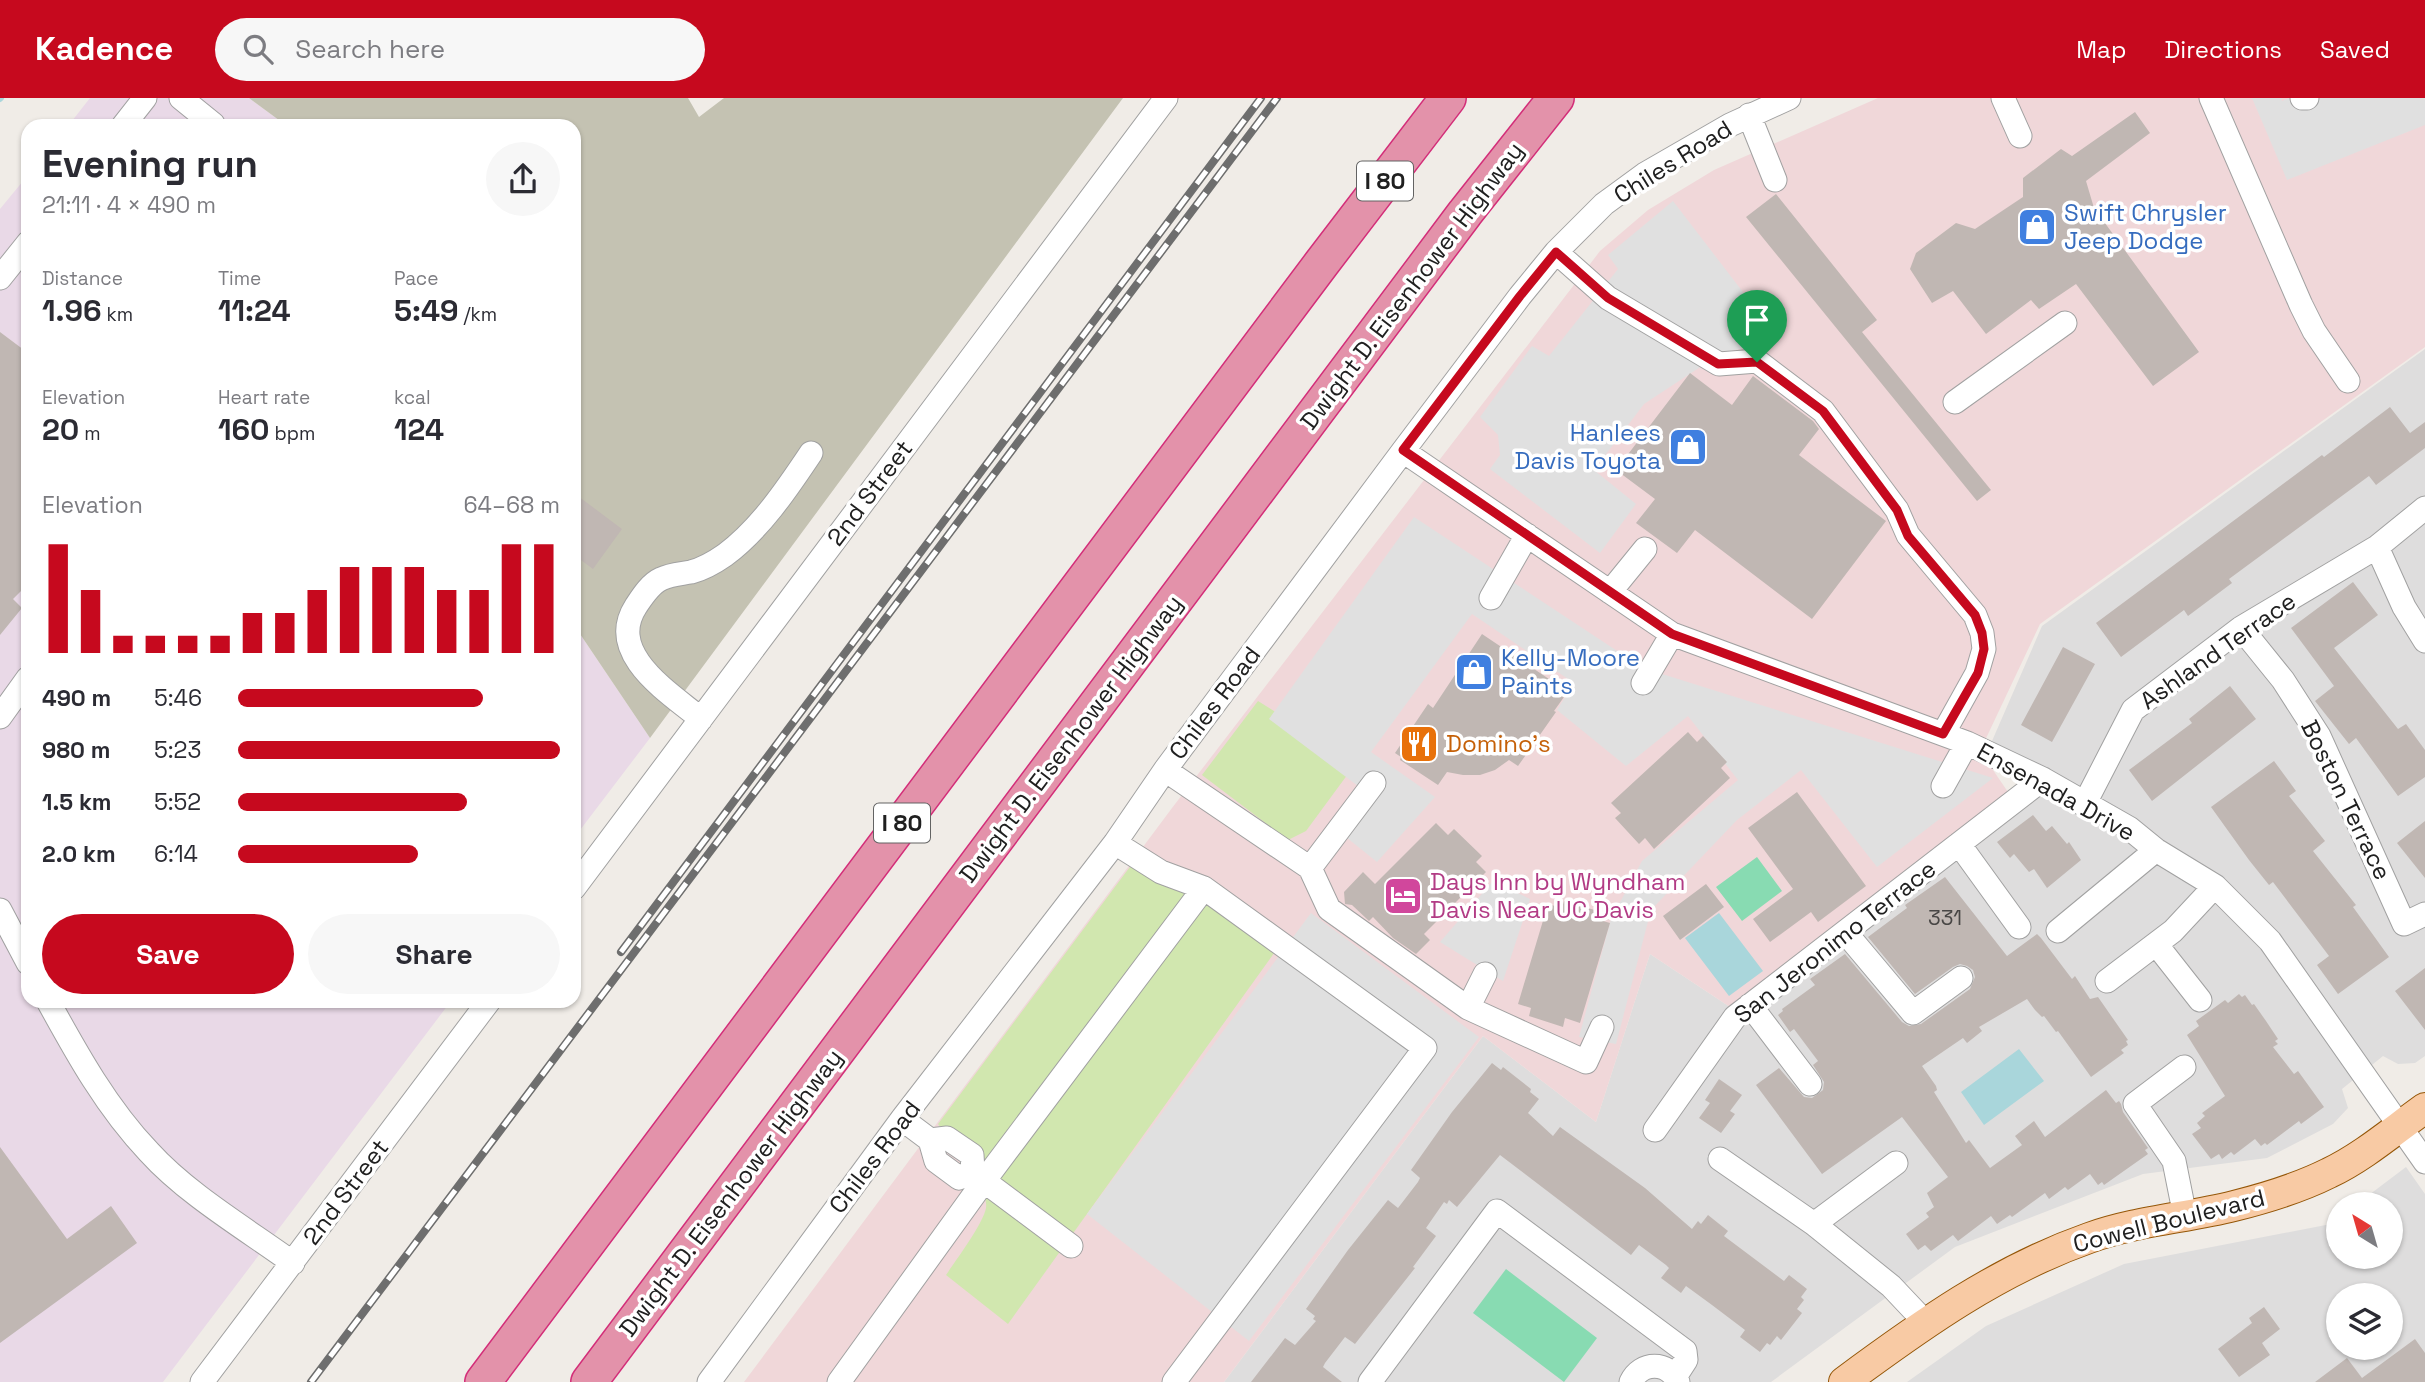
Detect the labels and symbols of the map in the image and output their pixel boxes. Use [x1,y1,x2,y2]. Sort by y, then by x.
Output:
street label: Chiles Road [1608,113,1738,210]
street label: Dwight D. Eisenhower Highway [1293,136,1530,436]
road number: I 80 [1357,162,1413,200]
place label: Swift Chrysler Jeep Dodge [2064,197,2227,256]
shop icon: Swift Chrysler Jeep Dodge [2016,206,2058,248]
pin [1727,290,1787,362]
place label: Hanlees Davis Toyota [1515,417,1661,476]
shop icon: Hanlees Davis Toyota [1667,426,1709,468]
street label: 2nd Street [820,434,919,552]
street label: Ashland Terrace [2134,585,2302,716]
street label: Dwight D. Eisenhower Highway [952,589,1189,889]
street label: Chiles Road [1162,640,1267,765]
place label: Kelly-Moore Paints [1501,642,1640,701]
shop icon: Kelly-Moore Paints [1453,651,1495,693]
street label: Boston Terrace [2294,715,2399,885]
restaurant icon: Domino's [1398,723,1440,765]
place label: Domino's [1446,728,1551,759]
street label: Ensenada Drive [1972,735,2141,848]
road number: I 80 [874,804,930,842]
street label: San Jeronimo Terrace [1727,853,1942,1030]
place label: Days Inn by Wyndham Davis Near UC Davis [1430,866,1685,925]
hotel icon: Days Inn by Wyndham Davis Near UC Davis [1382,875,1424,917]
house number: 331 [1928,904,1962,931]
street label: Dwight D. Eisenhower Highway [612,1043,849,1343]
street label: Chiles Road [822,1094,927,1219]
street label: 2nd Street [296,1133,395,1251]
street label: Cowell Boulevard [2070,1182,2268,1259]
north arrow [2326,1192,2403,1269]

